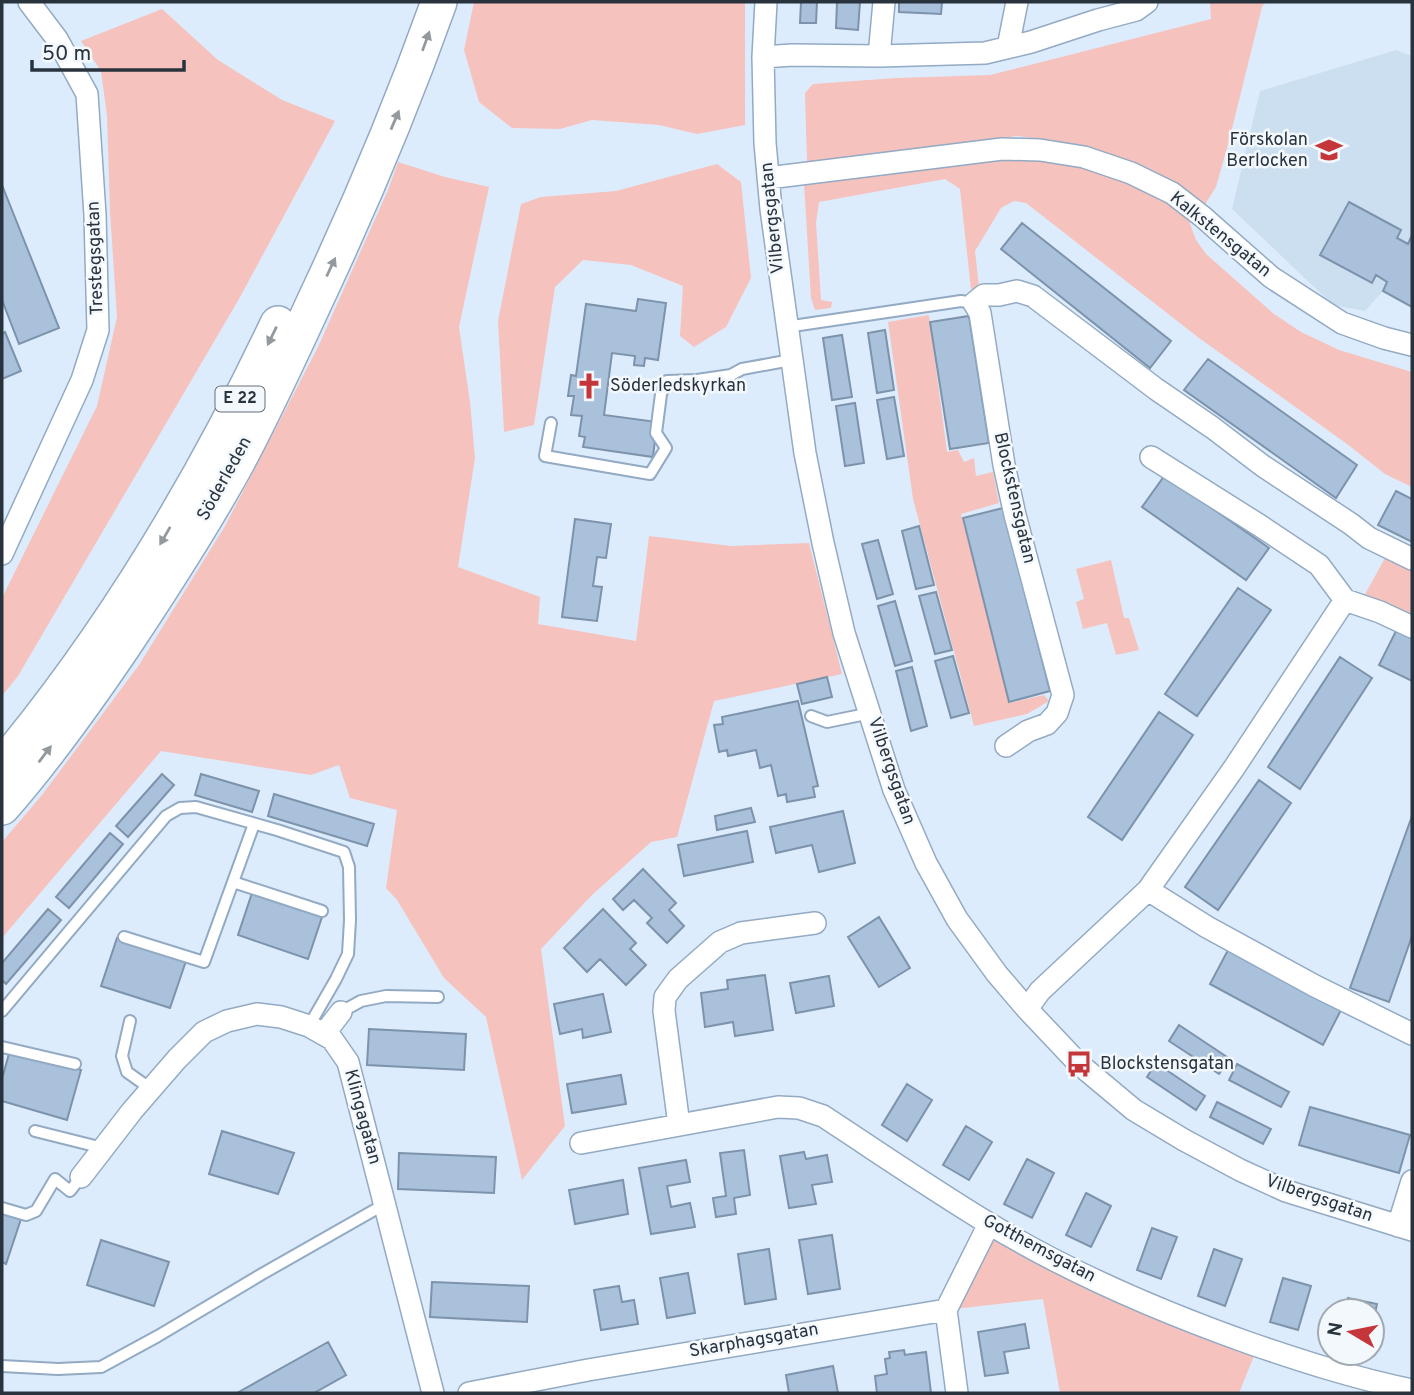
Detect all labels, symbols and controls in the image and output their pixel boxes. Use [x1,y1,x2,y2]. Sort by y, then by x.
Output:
scale bar [32,28,184,72]
one-way arrow [420,30,431,51]
text: 50 m [42,41,91,68]
one-way arrow [389,109,400,130]
place label: Förskolan Berlocken [1226,129,1308,173]
school or university icon: Förskolan Berlocken [1314,135,1344,165]
street label: Vilbergsgatan [756,161,790,275]
street label: Kalkstensgatan [1165,187,1275,283]
street label: Trestegsgatan [83,201,109,315]
one-way arrow [326,256,337,277]
one-way arrow [266,326,278,346]
church icon: Söderledskyrkan [574,371,604,401]
place label: Söderledskyrkan [610,375,746,398]
road number: E 22 [216,386,264,412]
street label: Blockstensgatan [988,430,1040,566]
street label: Söderleden [192,433,258,525]
one-way arrow [159,527,171,546]
street label: Vilbergsgatan [862,714,920,828]
one-way arrow [37,745,51,763]
bus stop icon: Blockstensgatan [1064,1049,1094,1079]
place label: Blockstensgatan [1100,1053,1234,1076]
street label: Klingagatan [338,1067,386,1167]
street label: Vilbergsgatan [1262,1170,1376,1228]
street label: Gotthemsgatan [978,1210,1100,1288]
north arrow [1316,1297,1386,1367]
street label: Skarphagsgatan [688,1318,820,1364]
text: N [1323,1321,1349,1338]

